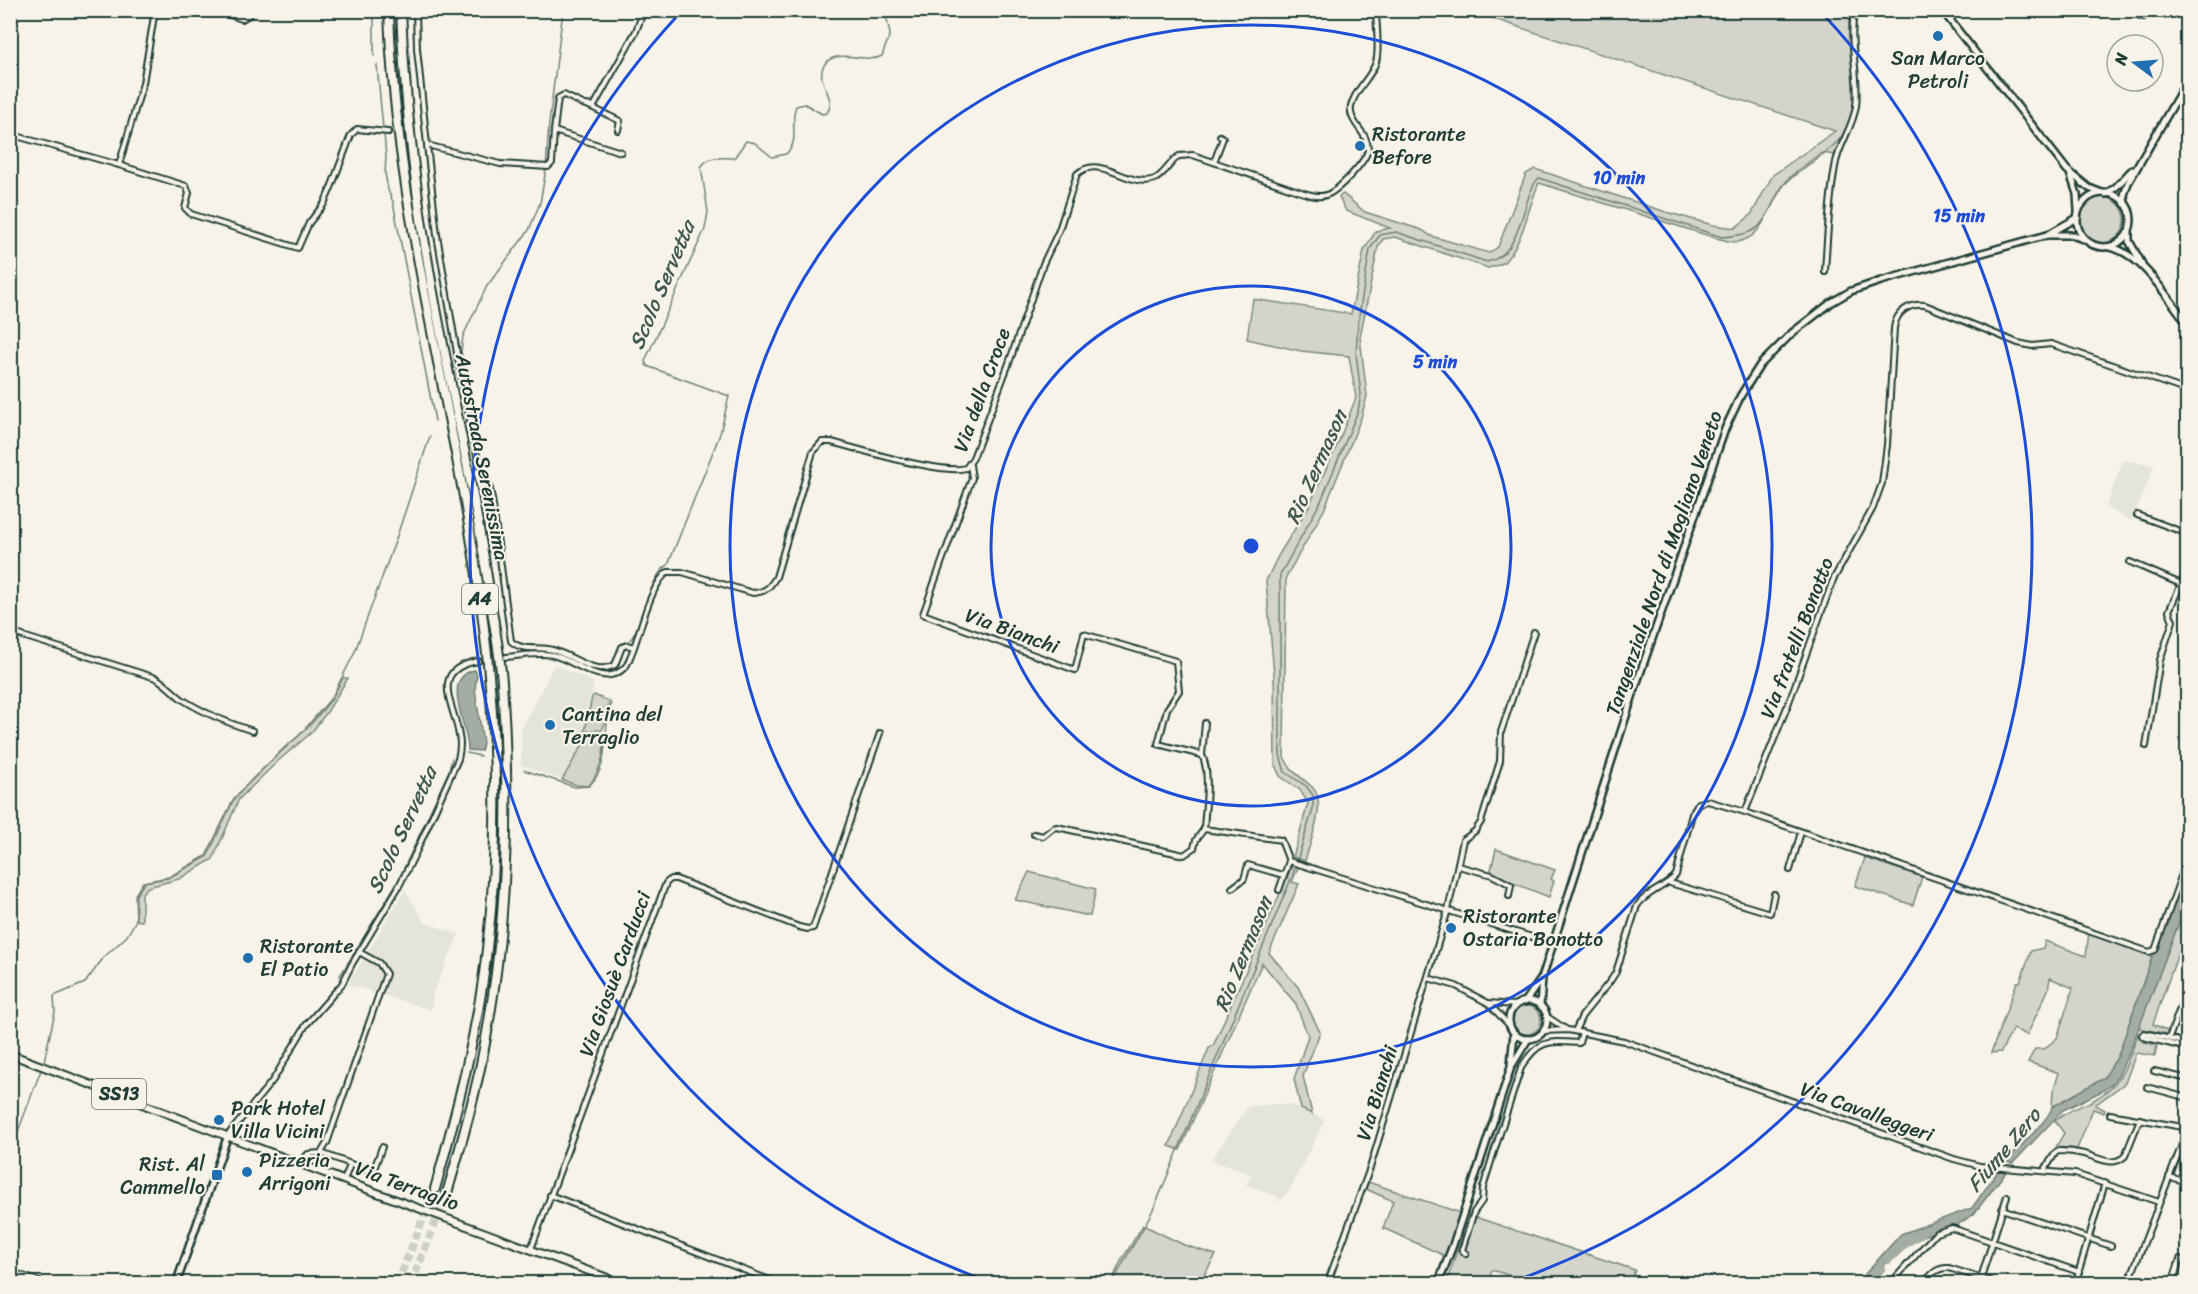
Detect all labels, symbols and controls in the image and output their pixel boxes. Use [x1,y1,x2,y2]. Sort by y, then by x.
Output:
marker: San Marco Petroli [1931,29,1945,43]
north arrow [2105,33,2165,93]
place label: San Marco Petroli [1891,41,1985,99]
text: N [2105,49,2137,69]
place label: Ristorante Before [1372,117,1466,175]
marker: Ristorante Before [1353,139,1367,153]
text: 10 min [1593,162,1645,194]
text: 15 min [1933,200,1985,232]
water label: Scolo Servetta [618,212,707,355]
street label: Via della Croce [943,323,1021,457]
text: 5 min [1413,346,1457,378]
street label: Autostrada Serenissima [445,350,519,563]
water label: Rio Zermason [1274,401,1359,530]
street label: Tangenziale Nord di Mogliano Veneto [1595,406,1733,720]
centre of rings [1241,536,1261,556]
street label: Via fratelli Bonotto [1750,552,1844,724]
road number: A4 [462,584,498,614]
street label: Via Bianchi [960,598,1065,665]
place label: Cantina del Terraglio [562,697,663,755]
marker: Cantina del Terraglio [543,718,557,732]
water label: Scolo Servetta [356,758,449,900]
street label: Via Giosuè Carducci [569,885,662,1062]
water label: Rio Zermason [1203,888,1284,1018]
place label: Ristorante Ostaria Bonotto [1463,899,1603,957]
marker: Ristorante Ostaria Bonotto [1444,921,1458,935]
place label: Ristorante El Patio [260,929,354,987]
marker: Ristorante El Patio [241,951,255,965]
street label: Via Bianchi [1346,1040,1408,1145]
street label: Via Cavalleggeri [1795,1072,1940,1153]
road number: SS13 [92,1079,146,1109]
place label: Park Hotel Villa Vicini [231,1091,326,1149]
water label: Fiume Zero [1957,1098,2052,1201]
marker: Park Hotel Villa Vicini [212,1113,226,1127]
place label: Pizzeria Arrigoni [258,1143,331,1201]
place label: Rist. Al Cammello [120,1147,205,1205]
street label: Via Terraglio [350,1151,464,1221]
marker: Pizzeria Arrigoni [240,1165,254,1179]
marker: Rist. Al Cammello [210,1168,224,1182]

